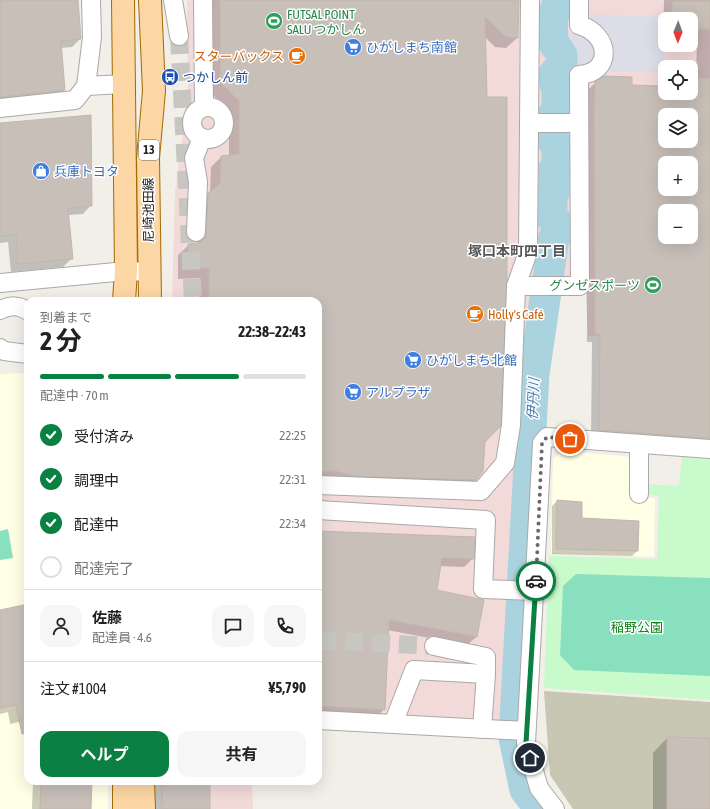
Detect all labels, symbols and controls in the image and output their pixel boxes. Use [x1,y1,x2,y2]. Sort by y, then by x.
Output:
place label: FUTSAL POINT SALU つかしん [287,7,365,37]
sports icon: FUTSAL POINT SALU つかしん [264,11,284,31]
north arrow [658,12,698,52]
map controls [658,12,698,244]
supermarket icon: ひがしまち南館 [343,37,363,57]
place label: ひがしまち南館 [366,40,457,55]
cafe icon: スターバックス [287,46,307,66]
place label: スターバックス [194,49,284,64]
button: locate [658,60,698,100]
bus stop icon: つかしん前 [160,67,180,87]
place label: つかしん前 [183,70,248,85]
button: layers [658,108,698,148]
road number: 13 [139,140,159,160]
button: + [658,156,698,196]
shop icon: 兵庫トヨタ [31,161,51,181]
place label: 兵庫トヨタ [54,164,119,179]
street label: 尼崎池田線 [141,177,156,243]
button: − [658,204,698,244]
district label: 塚口本町四丁目 [468,243,566,259]
sports icon: グンゼスポーツ [643,275,663,295]
place label: グンゼスポーツ [549,278,640,293]
cafe icon: Holly's Café [465,304,485,324]
place label: Holly's Café [488,307,544,322]
text: 到着まで [40,310,92,325]
text: 22:38–22:43 [238,323,306,340]
text: 2 分 [40,326,82,356]
supermarket icon: ひがしまち北館 [403,350,423,370]
place label: ひがしまち北館 [426,353,517,368]
water label: 伊丹川 [524,376,542,420]
supermarket icon: アルプラザ [343,382,363,402]
place label: アルプラザ [366,385,431,400]
text: 配達中 · 70 m [40,388,109,403]
pin [553,422,587,456]
icon: check [40,424,62,446]
text: 受付済み [74,428,134,445]
text: 22:25 [279,428,306,443]
icon: bag [559,428,581,450]
icon: check [40,468,62,490]
text: 調理中 [74,472,119,489]
text: 22:31 [279,472,306,487]
icon: check [40,512,62,534]
text: 配達中 [74,516,119,533]
text: 22:34 [279,516,306,531]
text: 配達完了 [74,560,134,577]
courier [516,561,556,601]
icon: car [525,570,547,592]
button: person [40,605,82,647]
button: chat [212,605,254,647]
button: phone [264,605,306,647]
text: 佐藤 [92,609,122,626]
park label: 稲野公園 [611,620,663,635]
text: 配達員 · 4.6 [92,630,152,645]
text: ¥5,790 [268,679,306,696]
text: 注文 #1004 [40,680,107,697]
button: ヘルプ [40,731,169,777]
button: 共有 [177,731,306,777]
pin [513,741,547,775]
icon: home [519,747,541,769]

